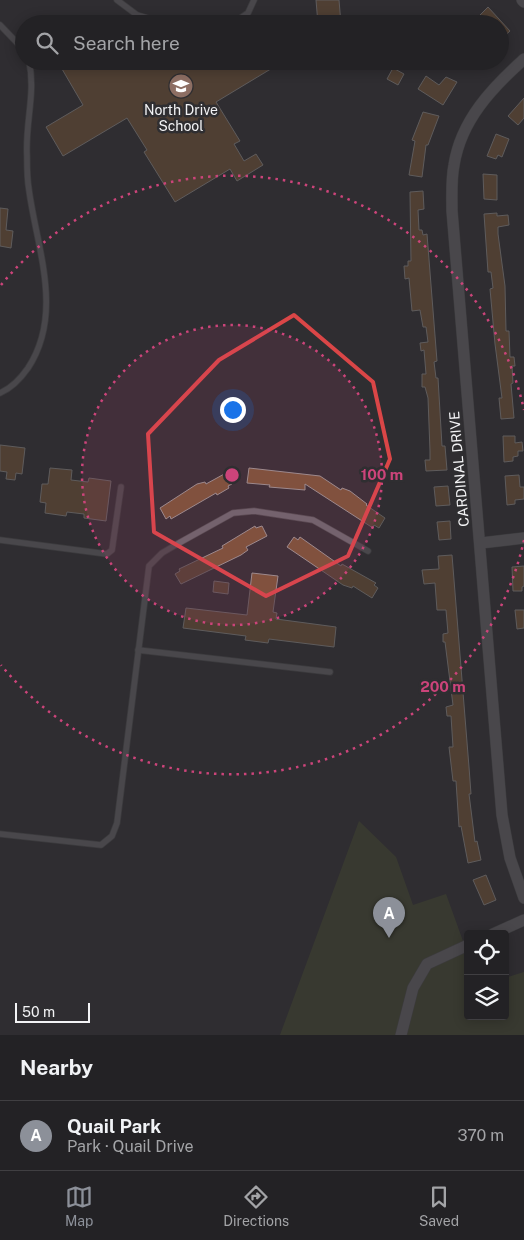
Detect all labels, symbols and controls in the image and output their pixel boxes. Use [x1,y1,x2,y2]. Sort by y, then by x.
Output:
search box [15,15,509,70]
icon: search [33,29,61,57]
text: Search here [73,32,180,54]
school or university icon: North Drive School [168,73,194,99]
place label: North Drive School [144,102,218,134]
your location [220,397,246,423]
street label: CARDINAL DRIVE [446,411,472,527]
centre of rings [223,466,241,484]
text: 100 m [361,466,403,483]
text: 200 m [420,678,466,695]
pin: A [373,897,405,938]
map controls [464,930,509,1020]
button: locate [464,930,509,975]
button: layers [464,975,509,1020]
scale bar [15,1000,90,1023]
text: 50 m [22,1004,55,1020]
text: Nearby [20,1055,93,1080]
text: Quail Park [67,1115,161,1137]
text: A [30,1126,42,1145]
text: 370 m [457,1126,504,1145]
text: Park · Quail Drive [67,1137,194,1156]
tab: Map [65,1183,93,1229]
tab: Directions [223,1183,289,1229]
tab: Saved [419,1183,459,1229]

